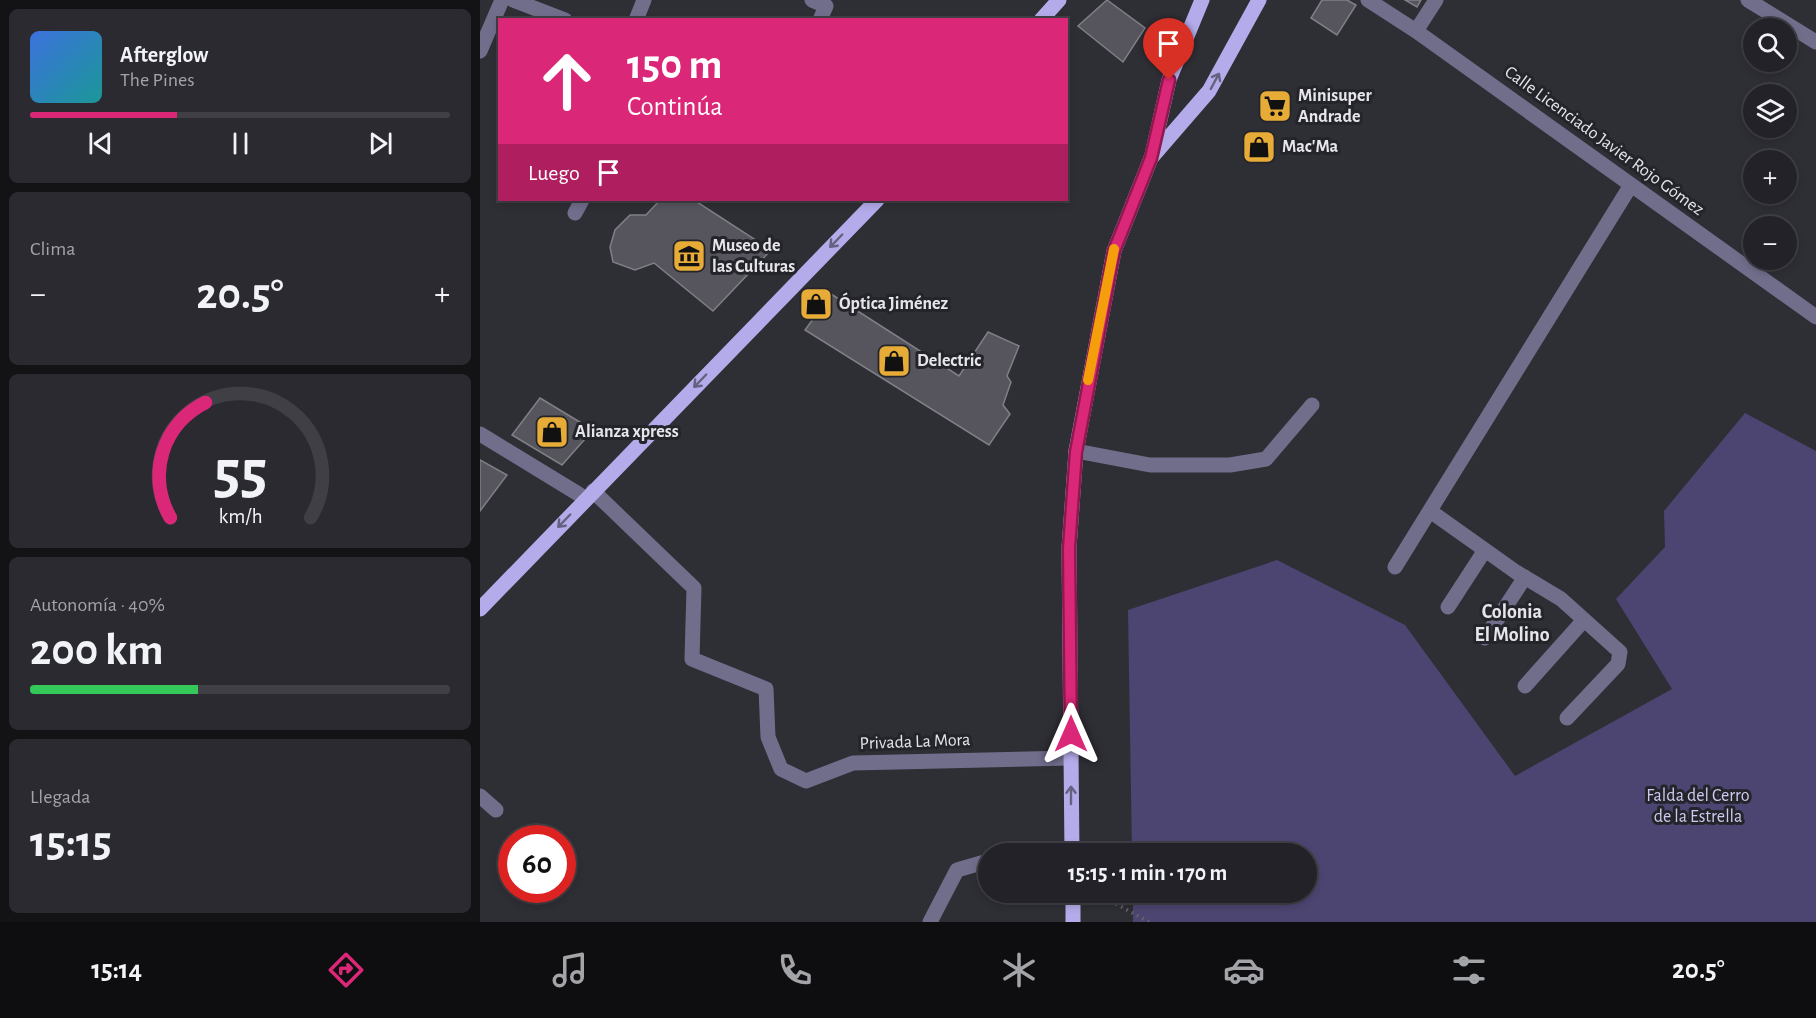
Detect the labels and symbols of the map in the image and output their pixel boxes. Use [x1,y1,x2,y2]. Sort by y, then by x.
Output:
pin [1143,18,1194,80]
street label: Calle Licenciado Javier Rojo Gómez [1501,63,1707,219]
one-way arrow [1210,72,1221,90]
place label: Minisuper Andrade [1298,87,1372,126]
supermarket icon: Minisuper Andrade [1257,88,1293,124]
shop icon: Mac'Ma [1241,129,1277,165]
place label: Mac'Ma [1282,138,1339,156]
one-way arrow [829,234,843,249]
place label: Museo de las Culturas [712,237,795,276]
museum icon: Museo de las Culturas [671,238,707,274]
shop icon: Óptica Jiménez [798,286,834,322]
place label: Óptica Jiménez [839,292,949,313]
shop icon: Delectric [876,343,912,379]
place label: Delectric [917,352,981,370]
one-way arrow [693,374,707,389]
shop icon: Alianza xpress [534,414,570,450]
place label: Alianza xpress [575,423,679,441]
one-way arrow [556,513,571,528]
district label: Colonia El Molino [1474,602,1550,645]
position arrow [1039,702,1103,766]
street label: Privada La Mora [859,731,971,753]
one-way arrow [1065,786,1077,806]
park label: Falda del Cerro de la Estrella [1646,787,1750,826]
speed limit sign: 60 [498,825,576,903]

